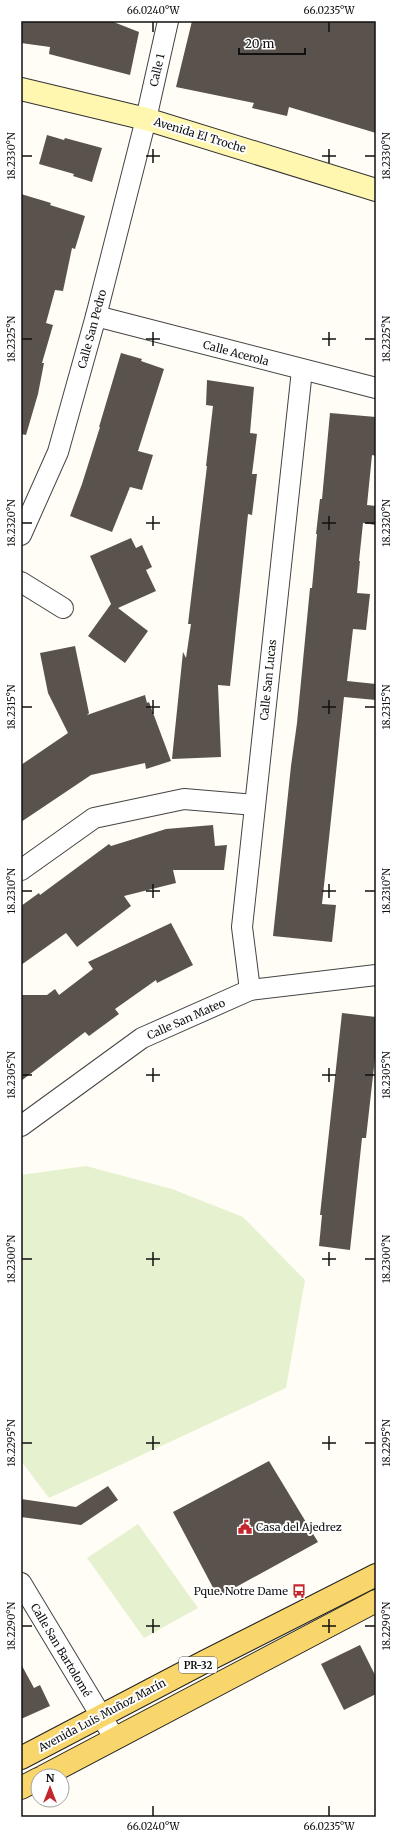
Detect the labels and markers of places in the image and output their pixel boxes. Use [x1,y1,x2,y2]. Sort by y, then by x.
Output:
public building icon: Casa del Ajedrez [237,1519,253,1535]
place label: Casa del Ajedrez [256,1520,342,1534]
bus stop icon: Pque. Notre Dame [291,1583,307,1599]
place label: Pque. Notre Dame [194,1584,288,1598]

